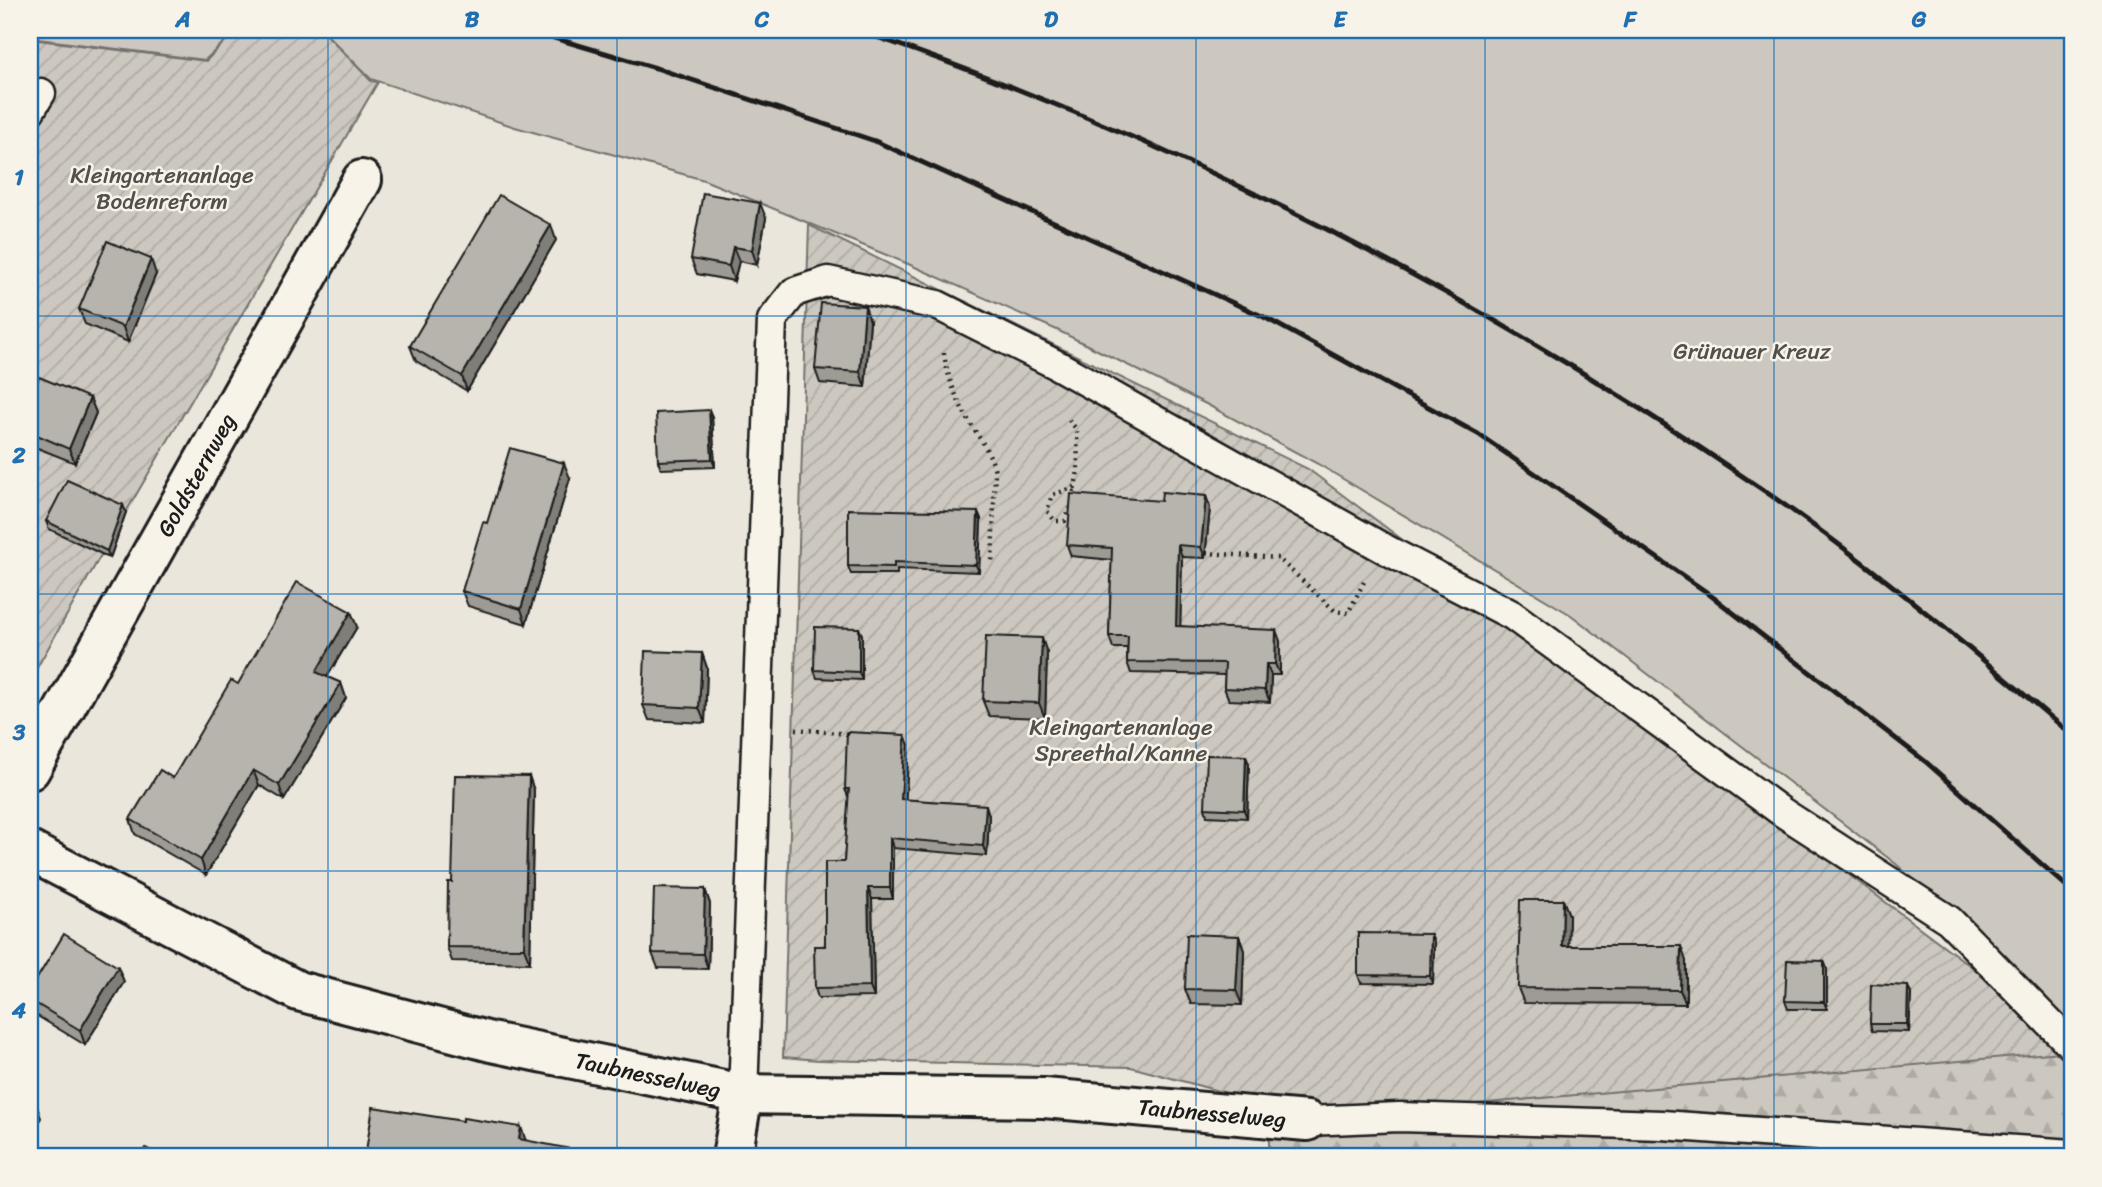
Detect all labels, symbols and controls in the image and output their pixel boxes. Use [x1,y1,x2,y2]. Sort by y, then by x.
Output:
text: A [174,0,191,40]
text: B [465,0,480,40]
text: C [754,0,770,40]
text: D [1044,0,1059,40]
text: E [1334,0,1349,40]
text: F [1623,0,1638,40]
text: G [1911,0,1927,40]
park label: Kleingartenanlage Bodenreform [70,155,254,222]
text: 1 [14,157,24,198]
park label: Grünauer Kreuz [1673,331,1832,372]
street label: Goldsternweg [145,405,248,545]
text: 2 [11,435,26,476]
park label: Kleingartenanlage Spreethal/Kanne [1029,707,1213,774]
text: 3 [12,712,26,753]
text: 4 [11,990,27,1031]
street label: Taubnesselweg [571,1040,725,1111]
street label: Taubnesselweg [1136,1087,1288,1140]

